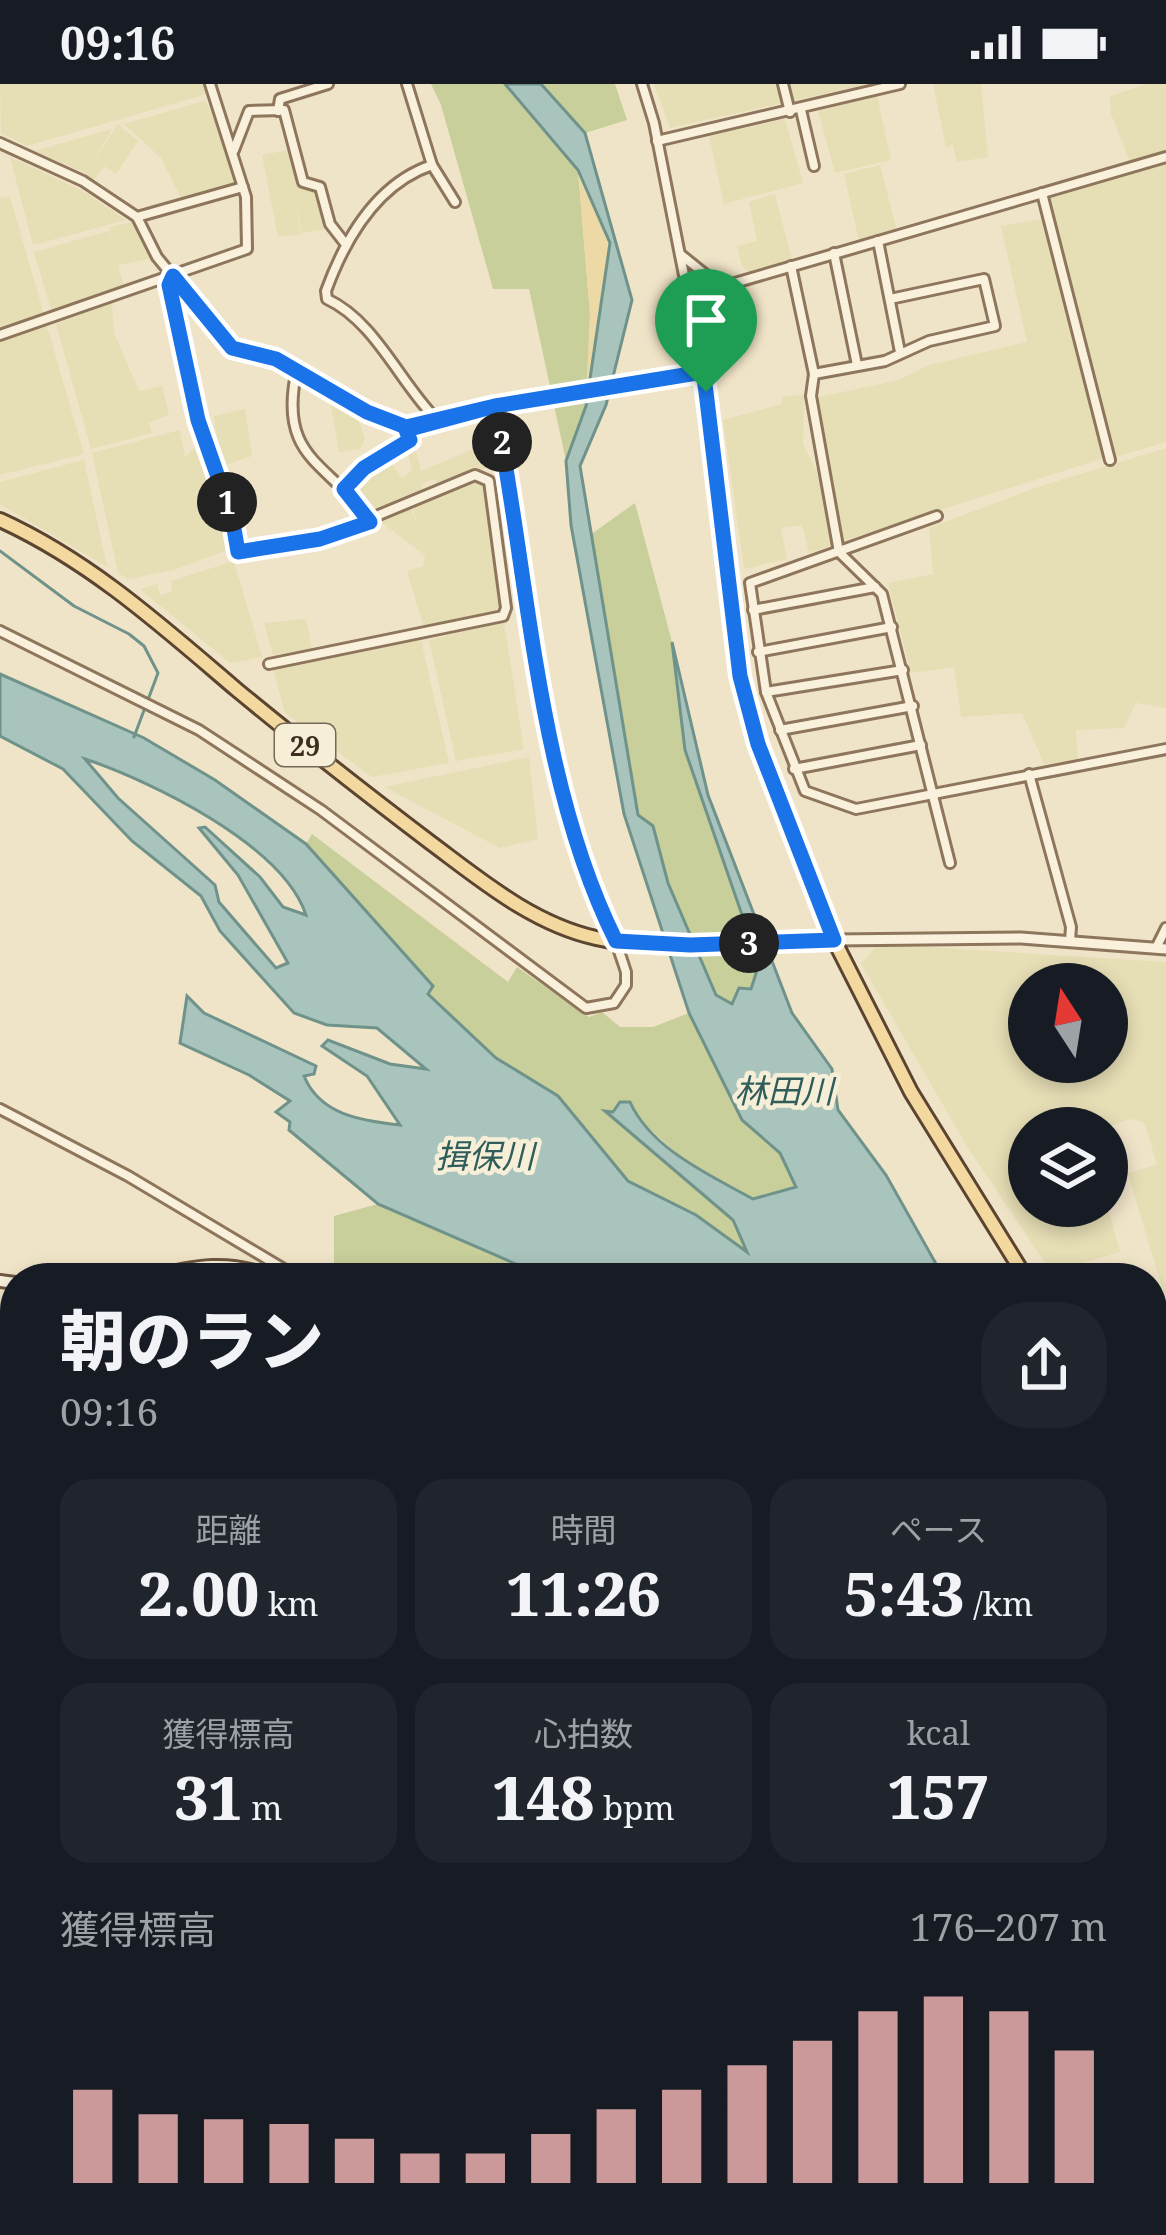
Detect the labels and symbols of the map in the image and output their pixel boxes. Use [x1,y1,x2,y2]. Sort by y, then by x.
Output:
pin [655,269,757,392]
pin: 2 [472,412,532,472]
pin: 1 [197,472,257,532]
road number: 29 [275,724,335,766]
pin: 3 [719,913,779,973]
north arrow [1008,963,1128,1083]
water label: 林田川 [735,1068,837,1113]
water label: 揖保川 [436,1133,538,1178]

